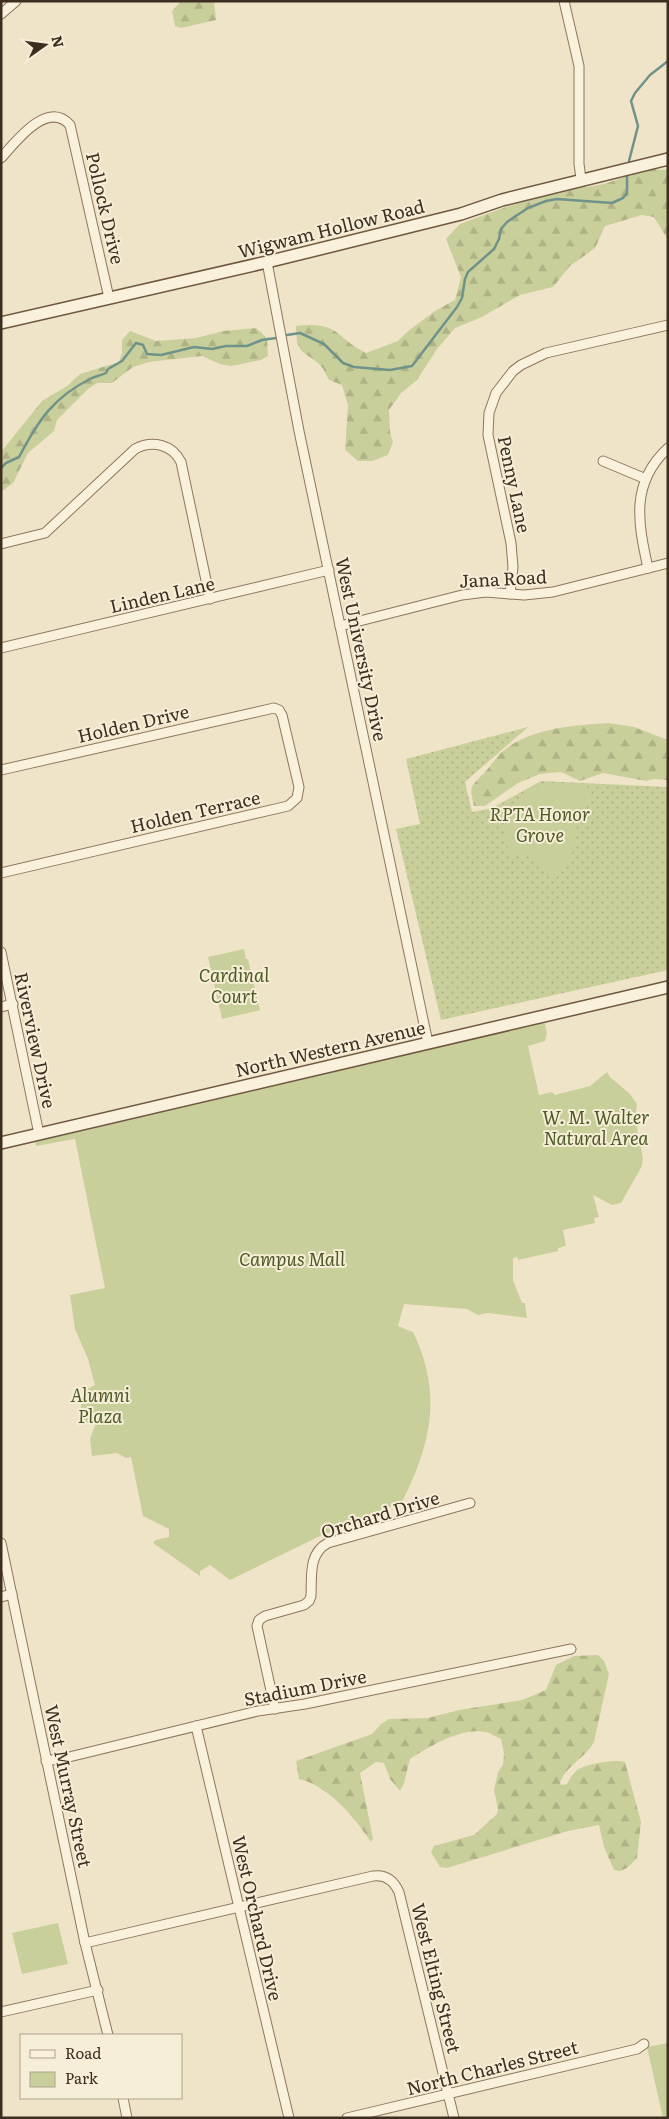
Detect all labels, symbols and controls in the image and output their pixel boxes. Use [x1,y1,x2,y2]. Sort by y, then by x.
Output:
north arrow [20,20,70,70]
text: N [47,33,70,50]
street label: Pollock Drive [80,149,132,267]
street label: Wigwam Hollow Road [235,192,427,264]
street label: Penny Lane [492,433,538,535]
street label: West University Drive [329,555,395,743]
street label: Jana Road [458,562,548,594]
street label: Linden Lane [107,569,217,619]
street label: Holden Drive [74,697,192,749]
street label: Holden Terrace [127,783,263,839]
park label: RPTA Honor Grove [490,800,590,848]
park label: Cardinal Court [199,961,270,1009]
street label: Riverview Drive [8,969,64,1111]
street label: North Western Avenue [232,1013,428,1083]
park label: W. M. Walter Natural Area [542,1103,650,1151]
park label: Campus Mall [239,1245,346,1272]
park label: Alumni Plaza [70,1381,130,1429]
street label: Orchard Drive [317,1483,443,1545]
street label: Stadium Drive [242,1662,368,1712]
street label: West Murray Street [39,1702,100,1871]
street label: West Orchard Drive [226,1833,290,2003]
street label: West Elting Street [405,1900,469,2056]
street label: North Charles Street [403,2032,581,2101]
legend [20,2034,182,2099]
text: Road [65,2041,101,2064]
text: Park [65,2066,99,2089]

